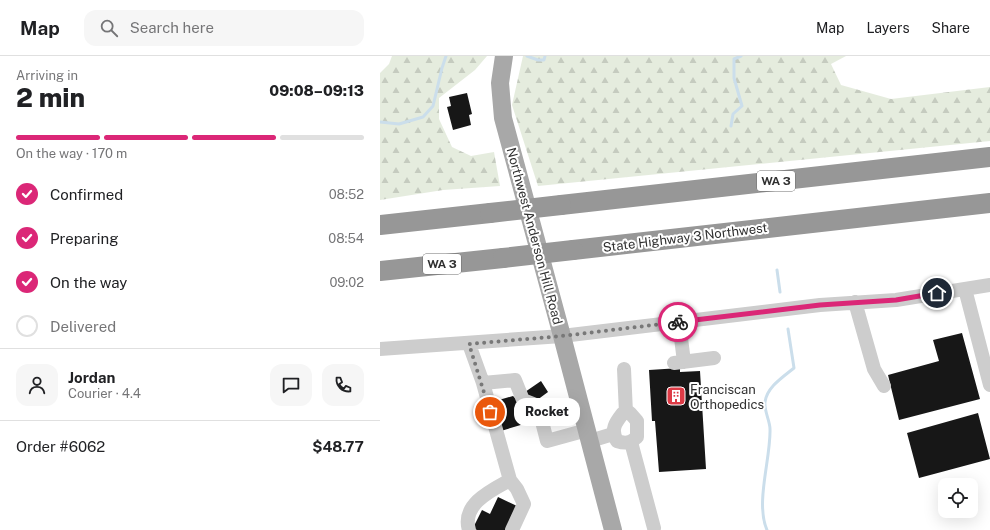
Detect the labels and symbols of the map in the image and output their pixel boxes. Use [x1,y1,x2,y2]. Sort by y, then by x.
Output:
street label: Northwest Anderson Hill Road [504,146,565,326]
road number: WA 3 [757,171,795,191]
street label: State Highway 3 Northwest [602,220,768,255]
road number: WA 3 [423,254,461,274]
pin [920,276,954,310]
courier [658,302,698,342]
place label: Franciscan Orthopedics [690,382,764,412]
building icon: Franciscan Orthopedics [665,385,687,407]
pin [473,395,507,429]
callout: Rocket [514,398,580,426]

